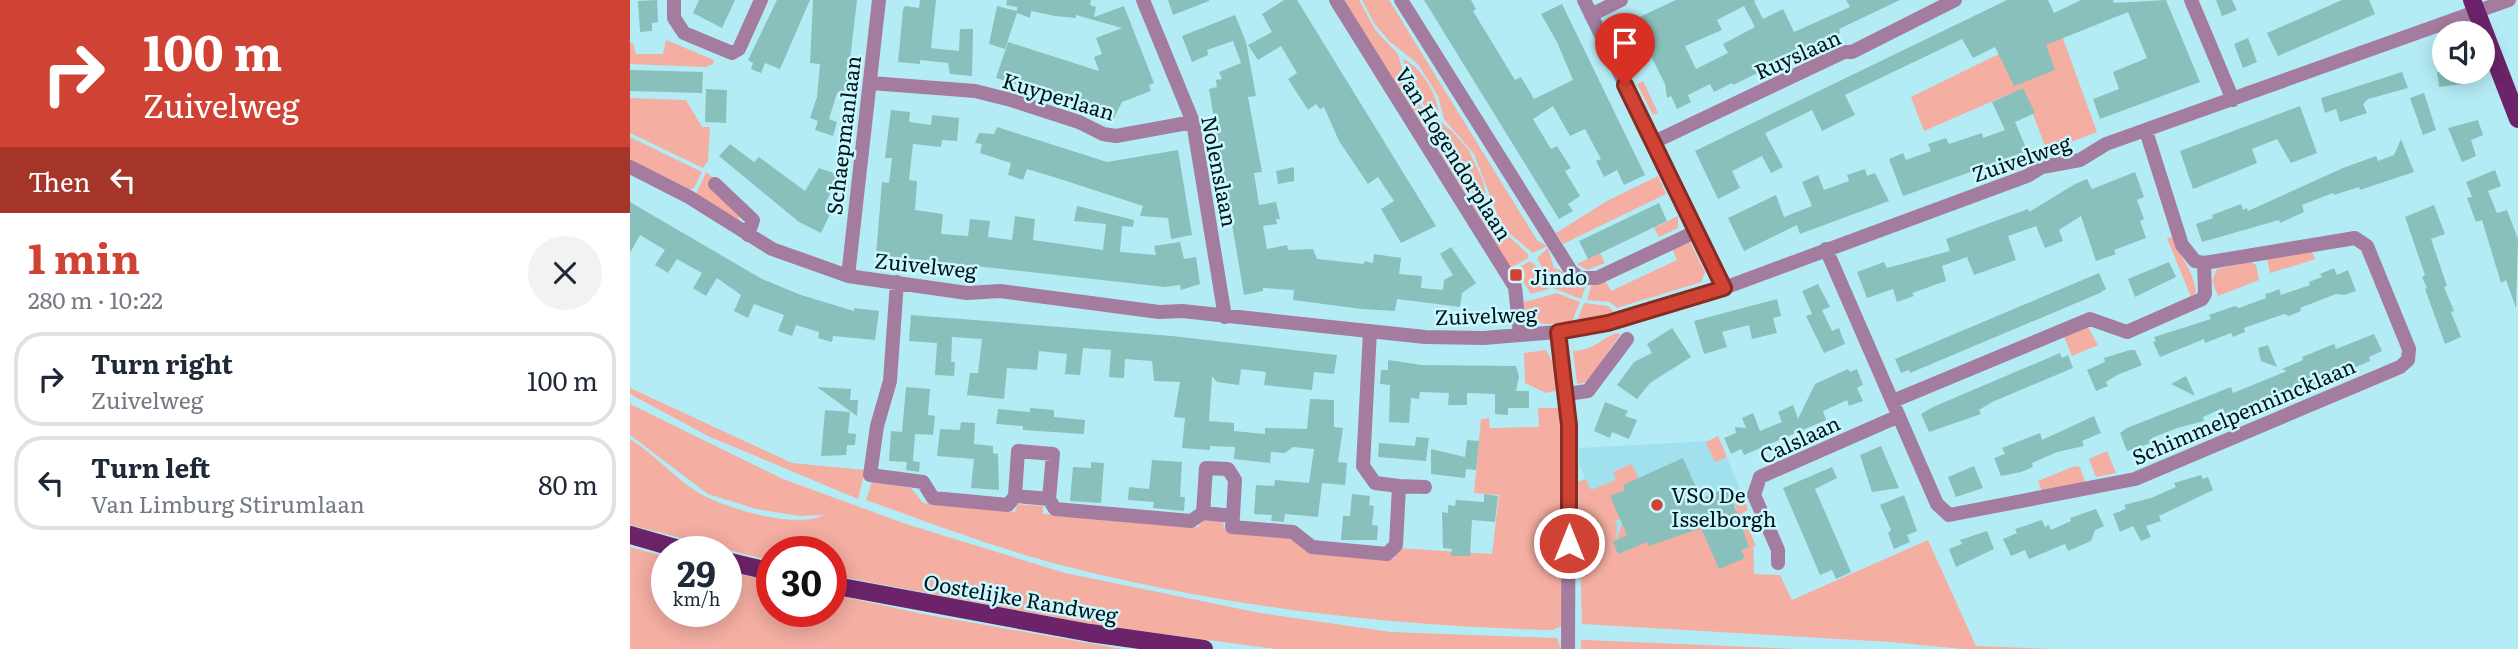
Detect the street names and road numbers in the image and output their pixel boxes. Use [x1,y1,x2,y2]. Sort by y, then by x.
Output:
street label: Ruyslaan [1749,20,1845,86]
street label: Schaepmanlaan [817,54,867,216]
street label: Van Hogendorplaan [1389,60,1521,246]
street label: Kuyperlaan [999,63,1119,127]
street label: Nolenslaan [1195,113,1247,229]
street label: Zuivelweg [1967,126,2075,188]
street label: Zuivelweg [873,243,979,285]
street label: Zuivelweg [1434,297,1538,331]
street label: Schimmelpennincklaan [2126,349,2360,471]
street label: Calslaan [1754,406,1844,470]
street label: Oostelijke Randweg [921,565,1121,629]

